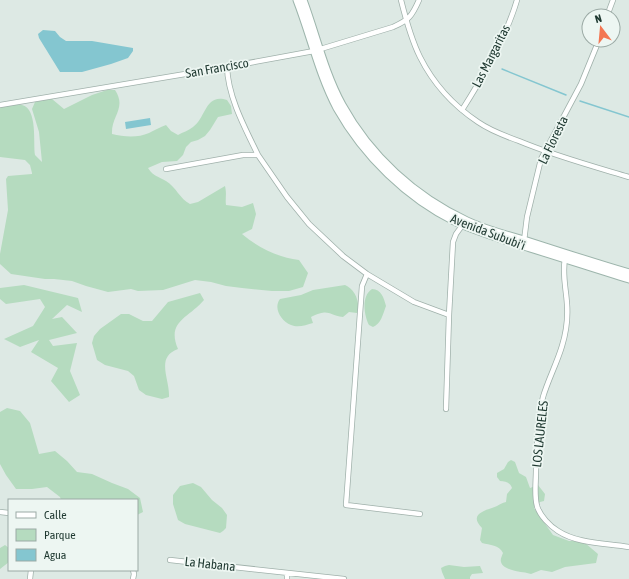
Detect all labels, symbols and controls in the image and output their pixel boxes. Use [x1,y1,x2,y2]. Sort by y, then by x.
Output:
north arrow [581,8,621,48]
text: N [593,12,603,25]
street label: Las Margaritas [469,22,513,90]
street label: San Francisco [184,55,250,81]
street label: La Floresta [535,114,571,166]
street label: Avenida Sububi'i [448,211,528,253]
street label: LOS LAURELES [529,399,551,468]
legend [8,499,138,571]
text: Calle [44,508,67,522]
text: Parque [44,528,76,542]
text: Agua [44,548,66,562]
street label: La Habana [184,554,236,574]

